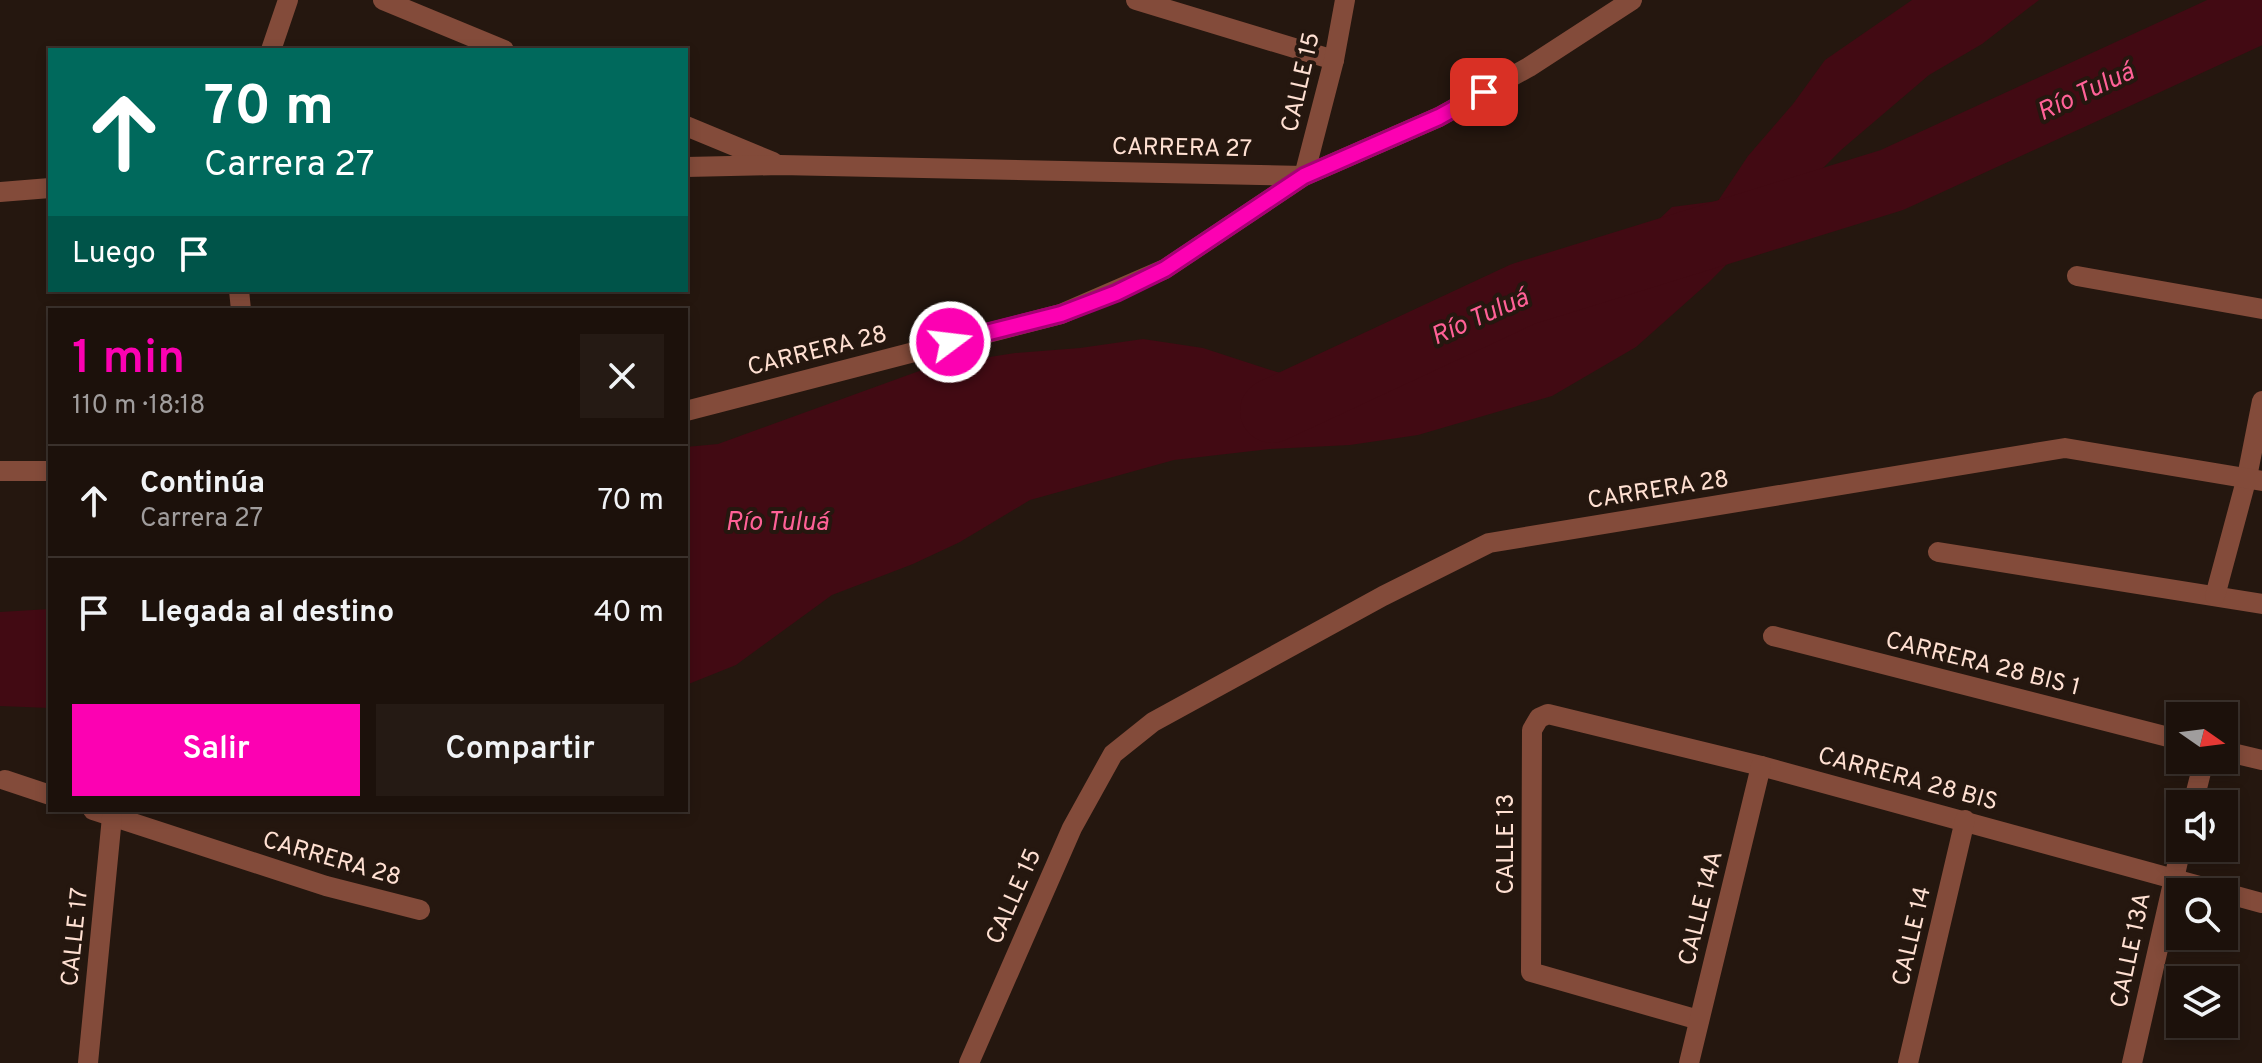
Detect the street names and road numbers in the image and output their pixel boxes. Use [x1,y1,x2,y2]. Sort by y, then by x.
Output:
street label: CALLE 15 [1276,30,1328,135]
street label: CARRERA 27 [1112,133,1252,165]
street label: CARRERA 28 [745,320,890,384]
street label: CARRERA 28 [1585,465,1731,517]
street label: CARRERA 28 BIS 1 [1882,626,2083,704]
street label: CARRERA 28 BIS [1814,741,2001,818]
street label: CALLE 13 [1492,793,1522,895]
street label: CARRERA 28 [259,826,404,894]
street label: CALLE 15 [980,844,1049,949]
street label: CALLE 14A [1673,848,1731,969]
street label: CALLE 14 [1887,884,1939,989]
street label: CALLE 17 [56,886,96,988]
street label: CALLE 13A [2105,890,2159,1011]

